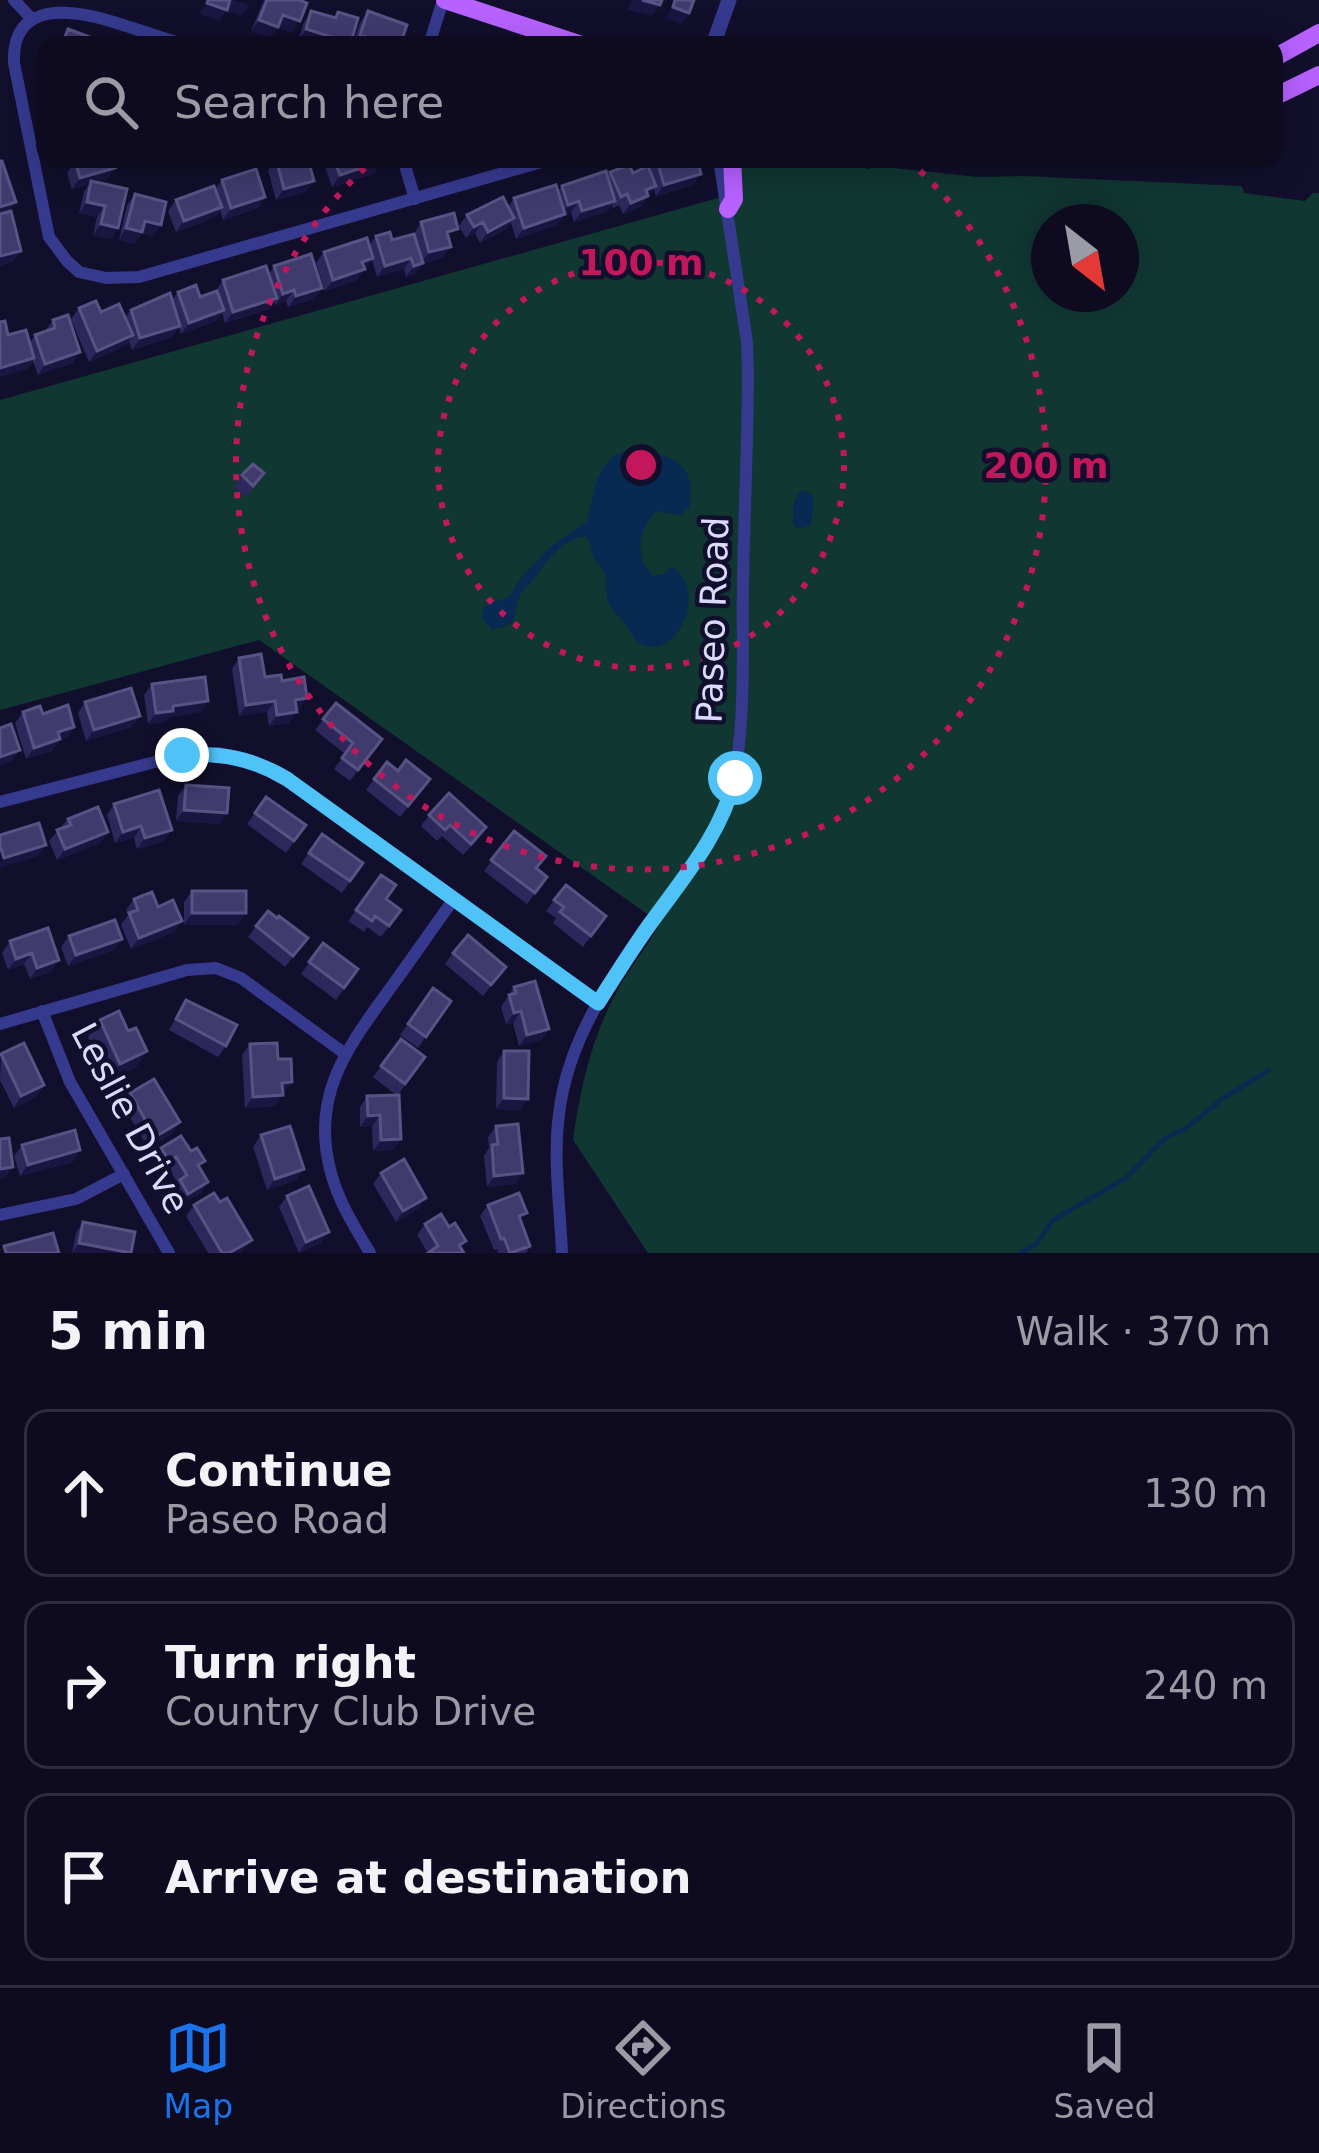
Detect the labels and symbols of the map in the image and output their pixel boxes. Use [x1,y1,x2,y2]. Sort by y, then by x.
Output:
north arrow [1031,204,1139,312]
text: 100 m [578,242,704,283]
centre of rings [620,444,662,486]
text: 200 m [983,445,1109,486]
street label: Paseo Road [688,516,737,724]
route end [155,728,209,782]
route start [708,751,762,805]
street label: Leslie Drive [63,1016,198,1221]

